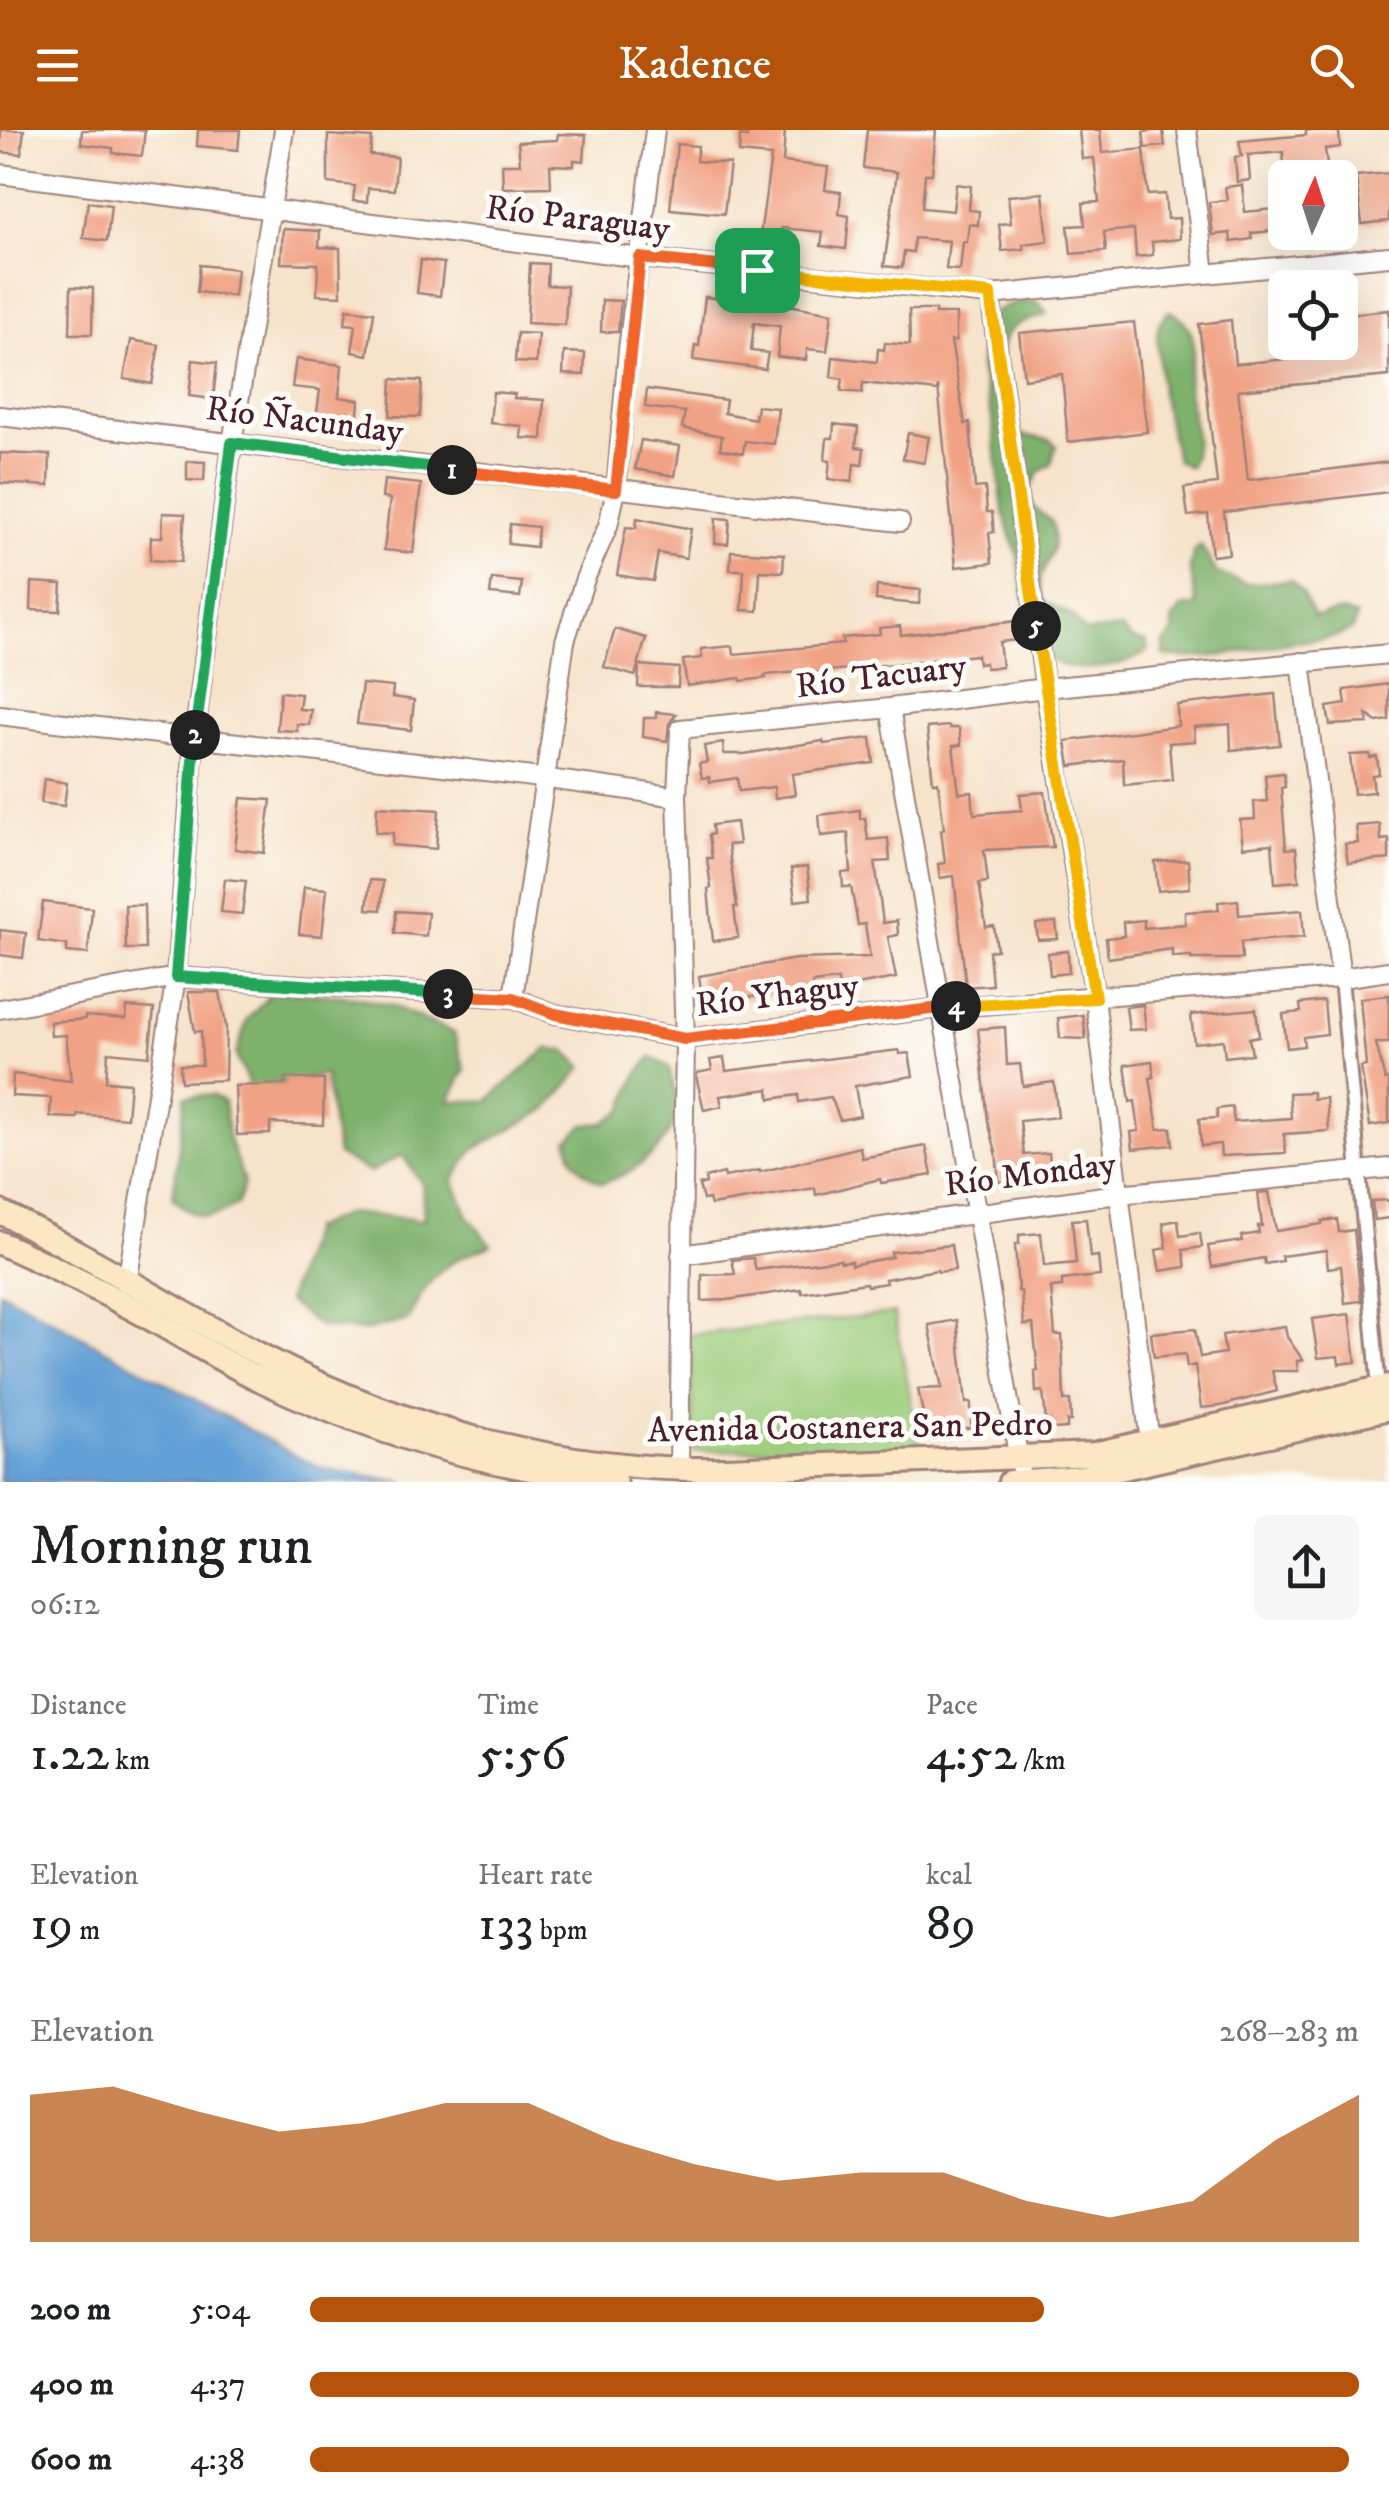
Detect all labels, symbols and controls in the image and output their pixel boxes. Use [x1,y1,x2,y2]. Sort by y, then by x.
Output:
text: Kadence [618,37,771,93]
icon: menu [30,38,85,93]
icon: search [1304,38,1359,93]
north arrow [1268,160,1358,250]
map controls [1268,160,1358,360]
street label: Río Paraguay [483,186,673,252]
pin [715,228,800,313]
icon: arrive [730,243,785,298]
button: locate [1268,270,1358,360]
street label: Río Ñacunday [204,386,406,455]
pin: 1 [427,445,477,495]
text: 1 [447,452,457,487]
pin: 5 [1011,601,1061,651]
text: 5 [1029,608,1043,643]
street label: Río Tacuary [793,645,969,709]
pin: 2 [170,710,220,760]
text: 2 [188,717,202,752]
street label: Río Yhaguy [693,964,862,1028]
pin: 3 [423,969,473,1019]
text: 3 [443,976,453,1011]
pin: 4 [931,981,981,1031]
text: 4 [948,988,964,1023]
street label: Río Monday [942,1143,1119,1207]
street label: Avenida Costanera San Pedro [647,1402,1053,1454]
text: Morning run [30,1513,312,1582]
button: share [1254,1515,1359,1620]
text: 06:12 [30,1585,100,1625]
text: Distance [30,1688,126,1723]
text: Time [478,1688,539,1723]
text: Pace [926,1688,978,1723]
text: 1.22 [30,1723,109,1786]
text: 5:56 [478,1723,567,1786]
text: 4:52 [926,1723,1017,1786]
text: km [109,1743,150,1778]
text: /km [1017,1743,1066,1778]
text: Elevation [30,1858,138,1893]
text: Heart rate [478,1858,593,1893]
text: kcal [926,1858,972,1893]
text: 19 [30,1893,73,1956]
text: 133 [478,1893,534,1956]
text: 89 [926,1893,976,1956]
text: m [73,1913,100,1948]
text: bpm [534,1913,588,1948]
text: Elevation [30,2012,154,2052]
text: 268–283 m [1219,2012,1359,2052]
text: 200 m [30,2290,111,2330]
text: 5:04 [190,2290,250,2330]
text: 400 m [30,2365,114,2405]
text: 4:37 [190,2365,246,2405]
text: 600 m [30,2440,112,2480]
text: 4:38 [190,2440,245,2480]

